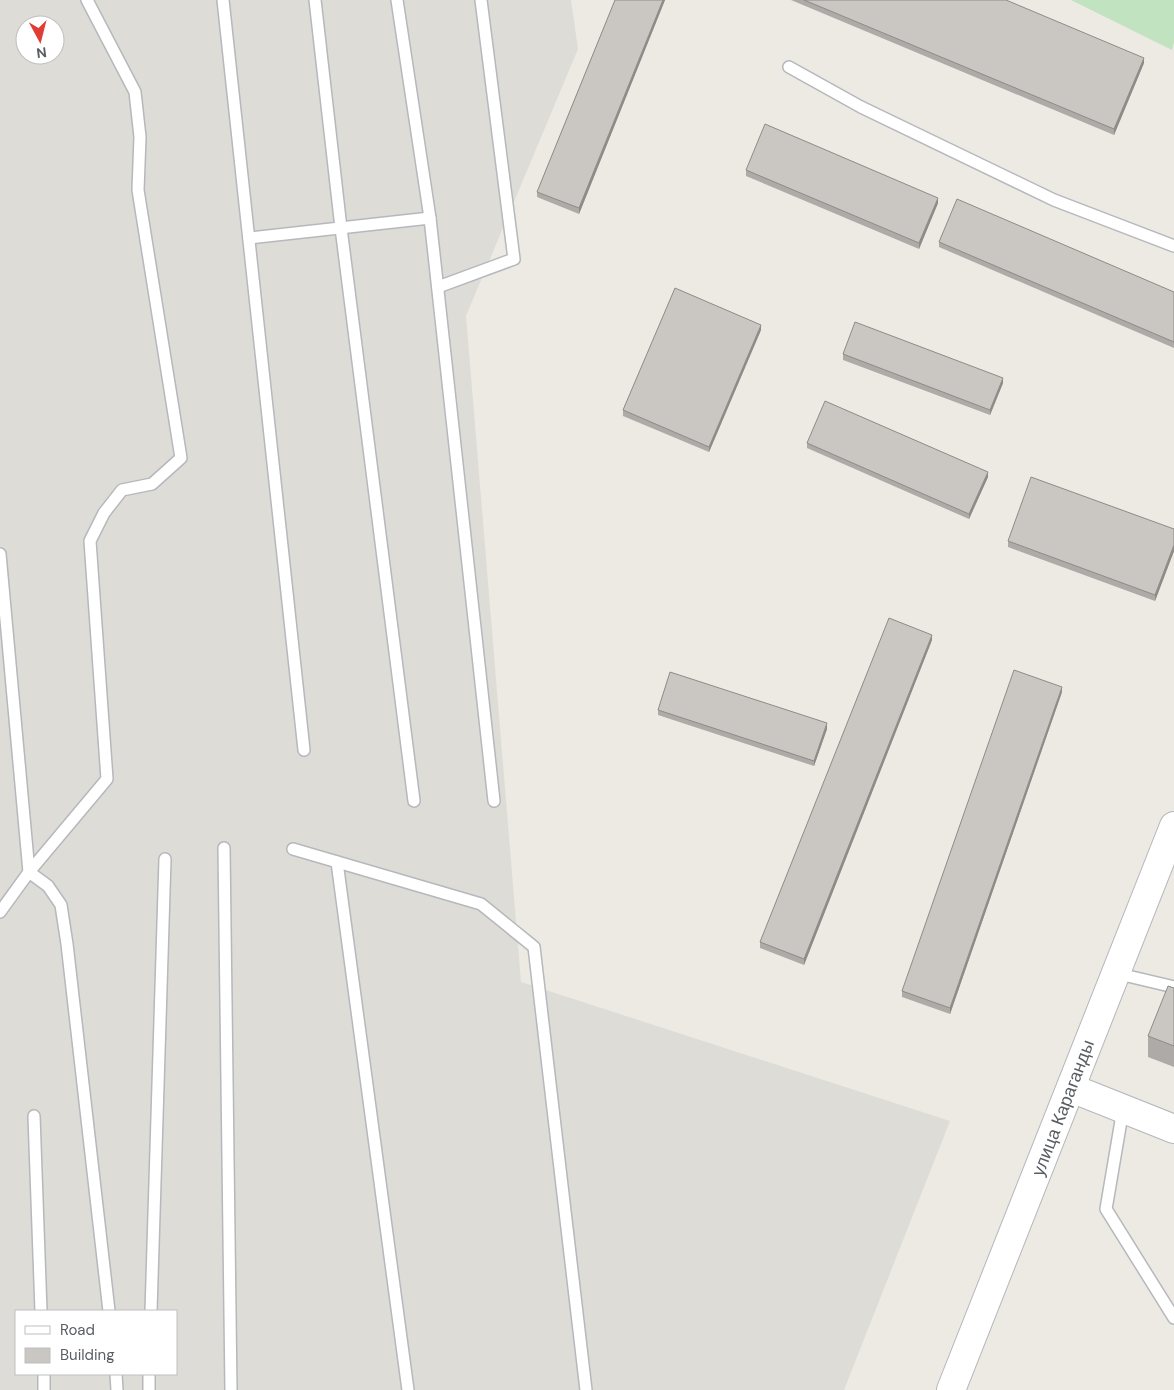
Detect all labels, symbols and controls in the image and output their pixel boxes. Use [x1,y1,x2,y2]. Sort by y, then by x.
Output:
north arrow [15,15,65,65]
text: N [35,43,48,62]
street label: улица Караганды [1026,1036,1100,1180]
legend [15,1310,178,1375]
text: Road [60,1320,95,1340]
text: Building [60,1345,115,1365]

